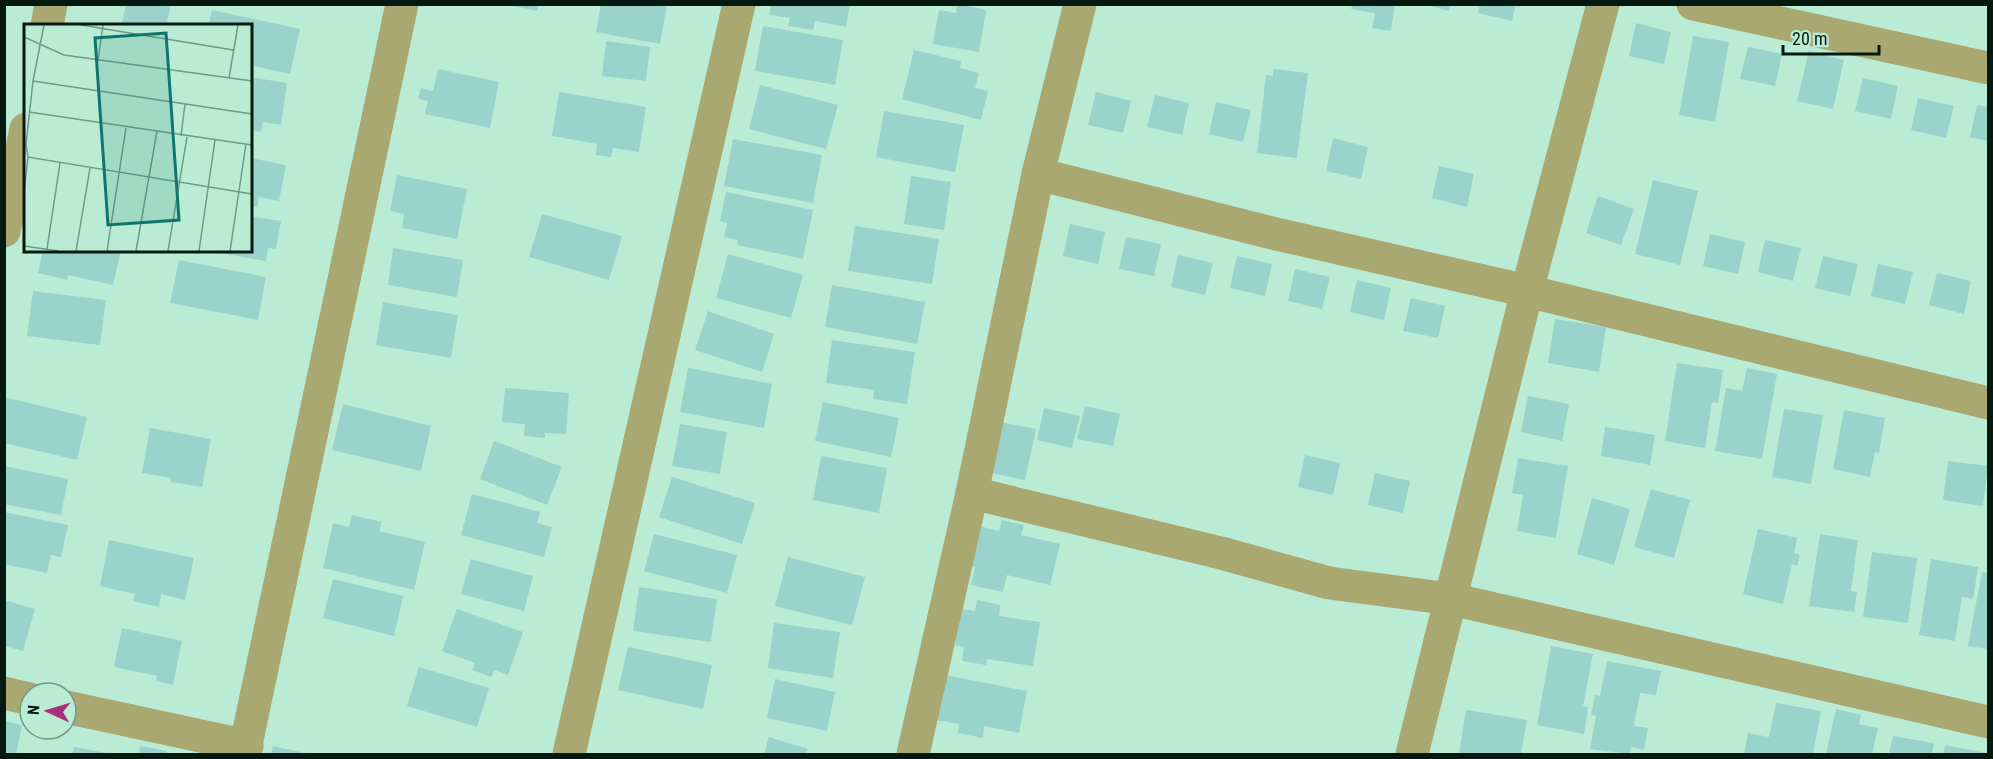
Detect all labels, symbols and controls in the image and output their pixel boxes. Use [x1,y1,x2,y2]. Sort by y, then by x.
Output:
scale bar [1783,18,1879,56]
inset map [24,24,252,252]
text: 20 m [1792,28,1827,49]
north arrow [18,681,78,741]
text: N [24,704,43,716]

